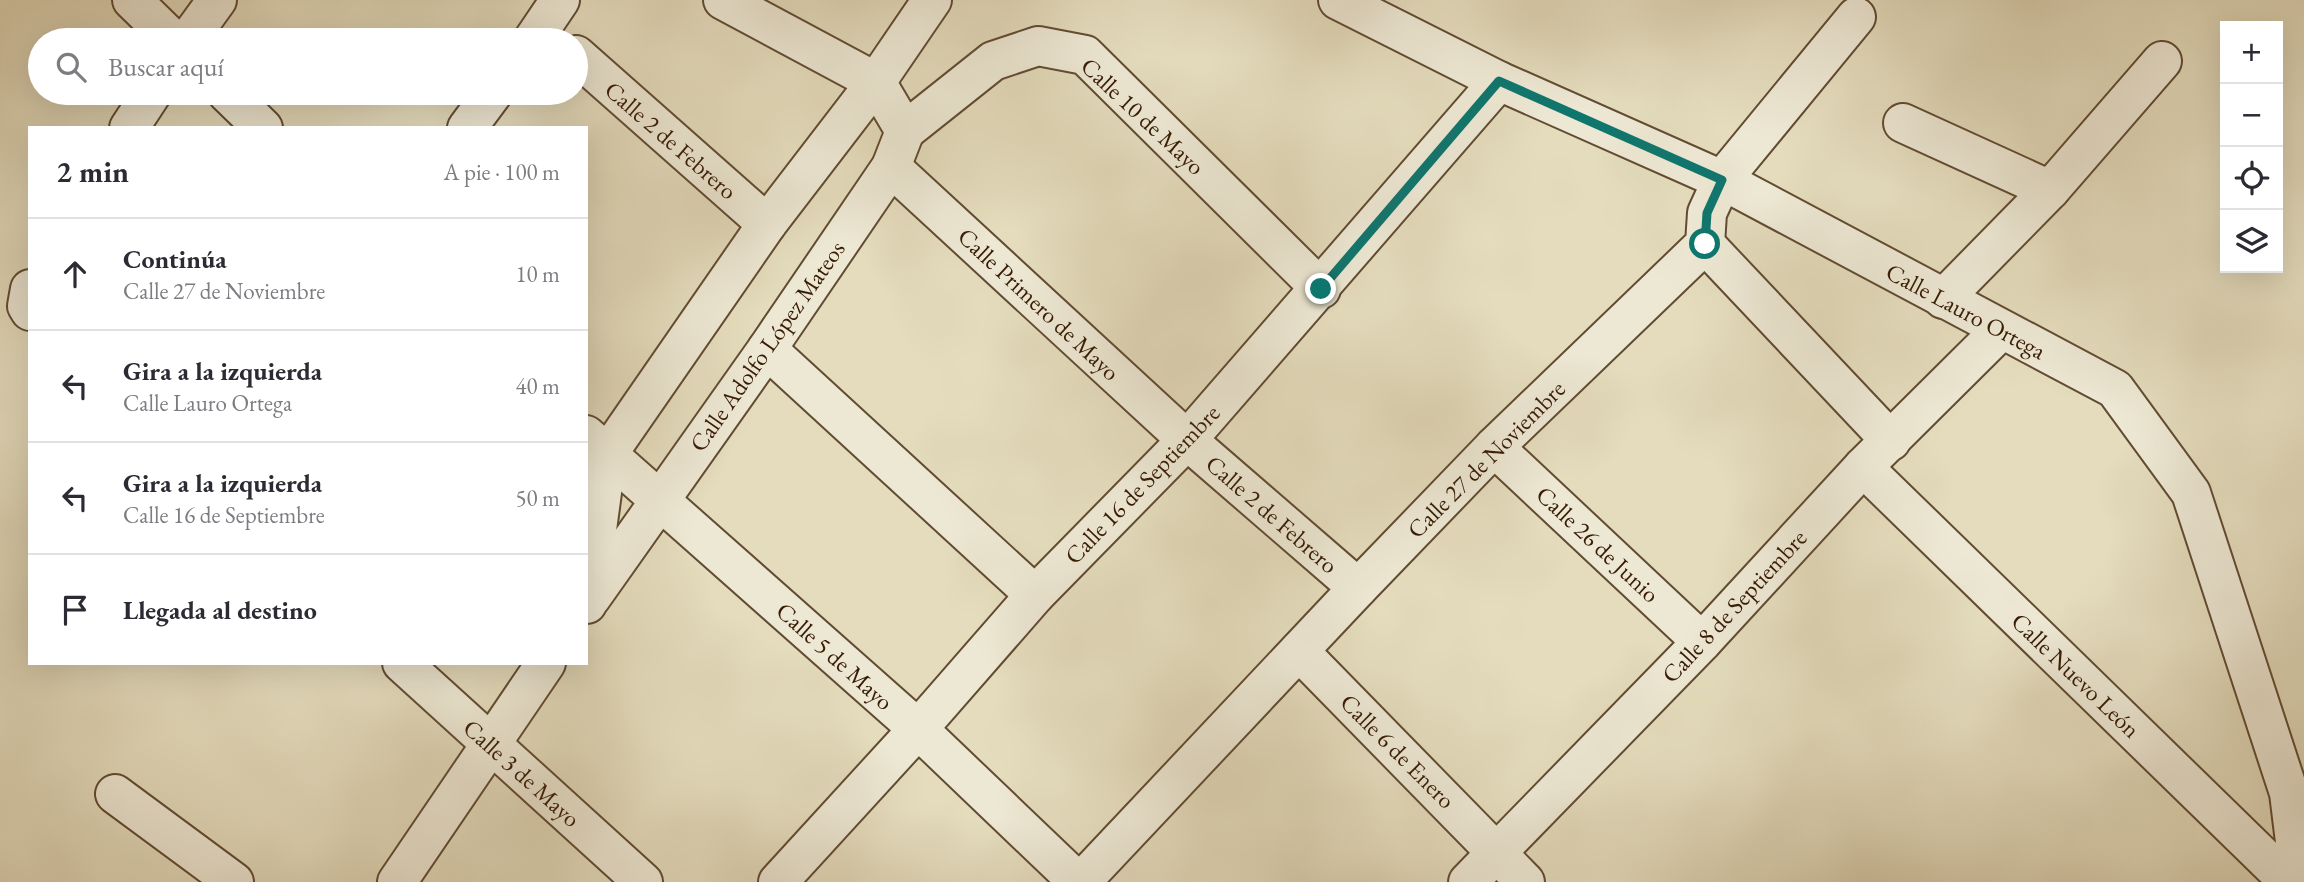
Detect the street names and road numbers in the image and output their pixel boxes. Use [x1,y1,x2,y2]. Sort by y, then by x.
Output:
street label: Calle 10 de Mayo [1074,51,1212,182]
street label: Calle 2 de Febrero [598,74,744,206]
street label: Calle Primero de Mayo [951,221,1127,387]
street label: Calle Adolfo López Mateos [682,234,852,458]
street label: Calle Lauro Ortega [1881,256,2052,366]
street label: Calle 27 de Noviembre [1400,373,1572,545]
street label: Calle 16 de Septiembre [1058,397,1226,571]
street label: Calle 2 de Febrero [1199,448,1345,580]
street label: Calle 26 de Junio [1530,479,1666,609]
street label: Calle 8 de Septiembre [1655,523,1813,689]
street label: Calle 5 de Mayo [770,595,900,717]
street label: Calle Nuevo León [2005,606,2147,745]
street label: Calle 6 de Enero [1334,687,1462,815]
street label: Calle 3 de Mayo [457,712,587,834]

